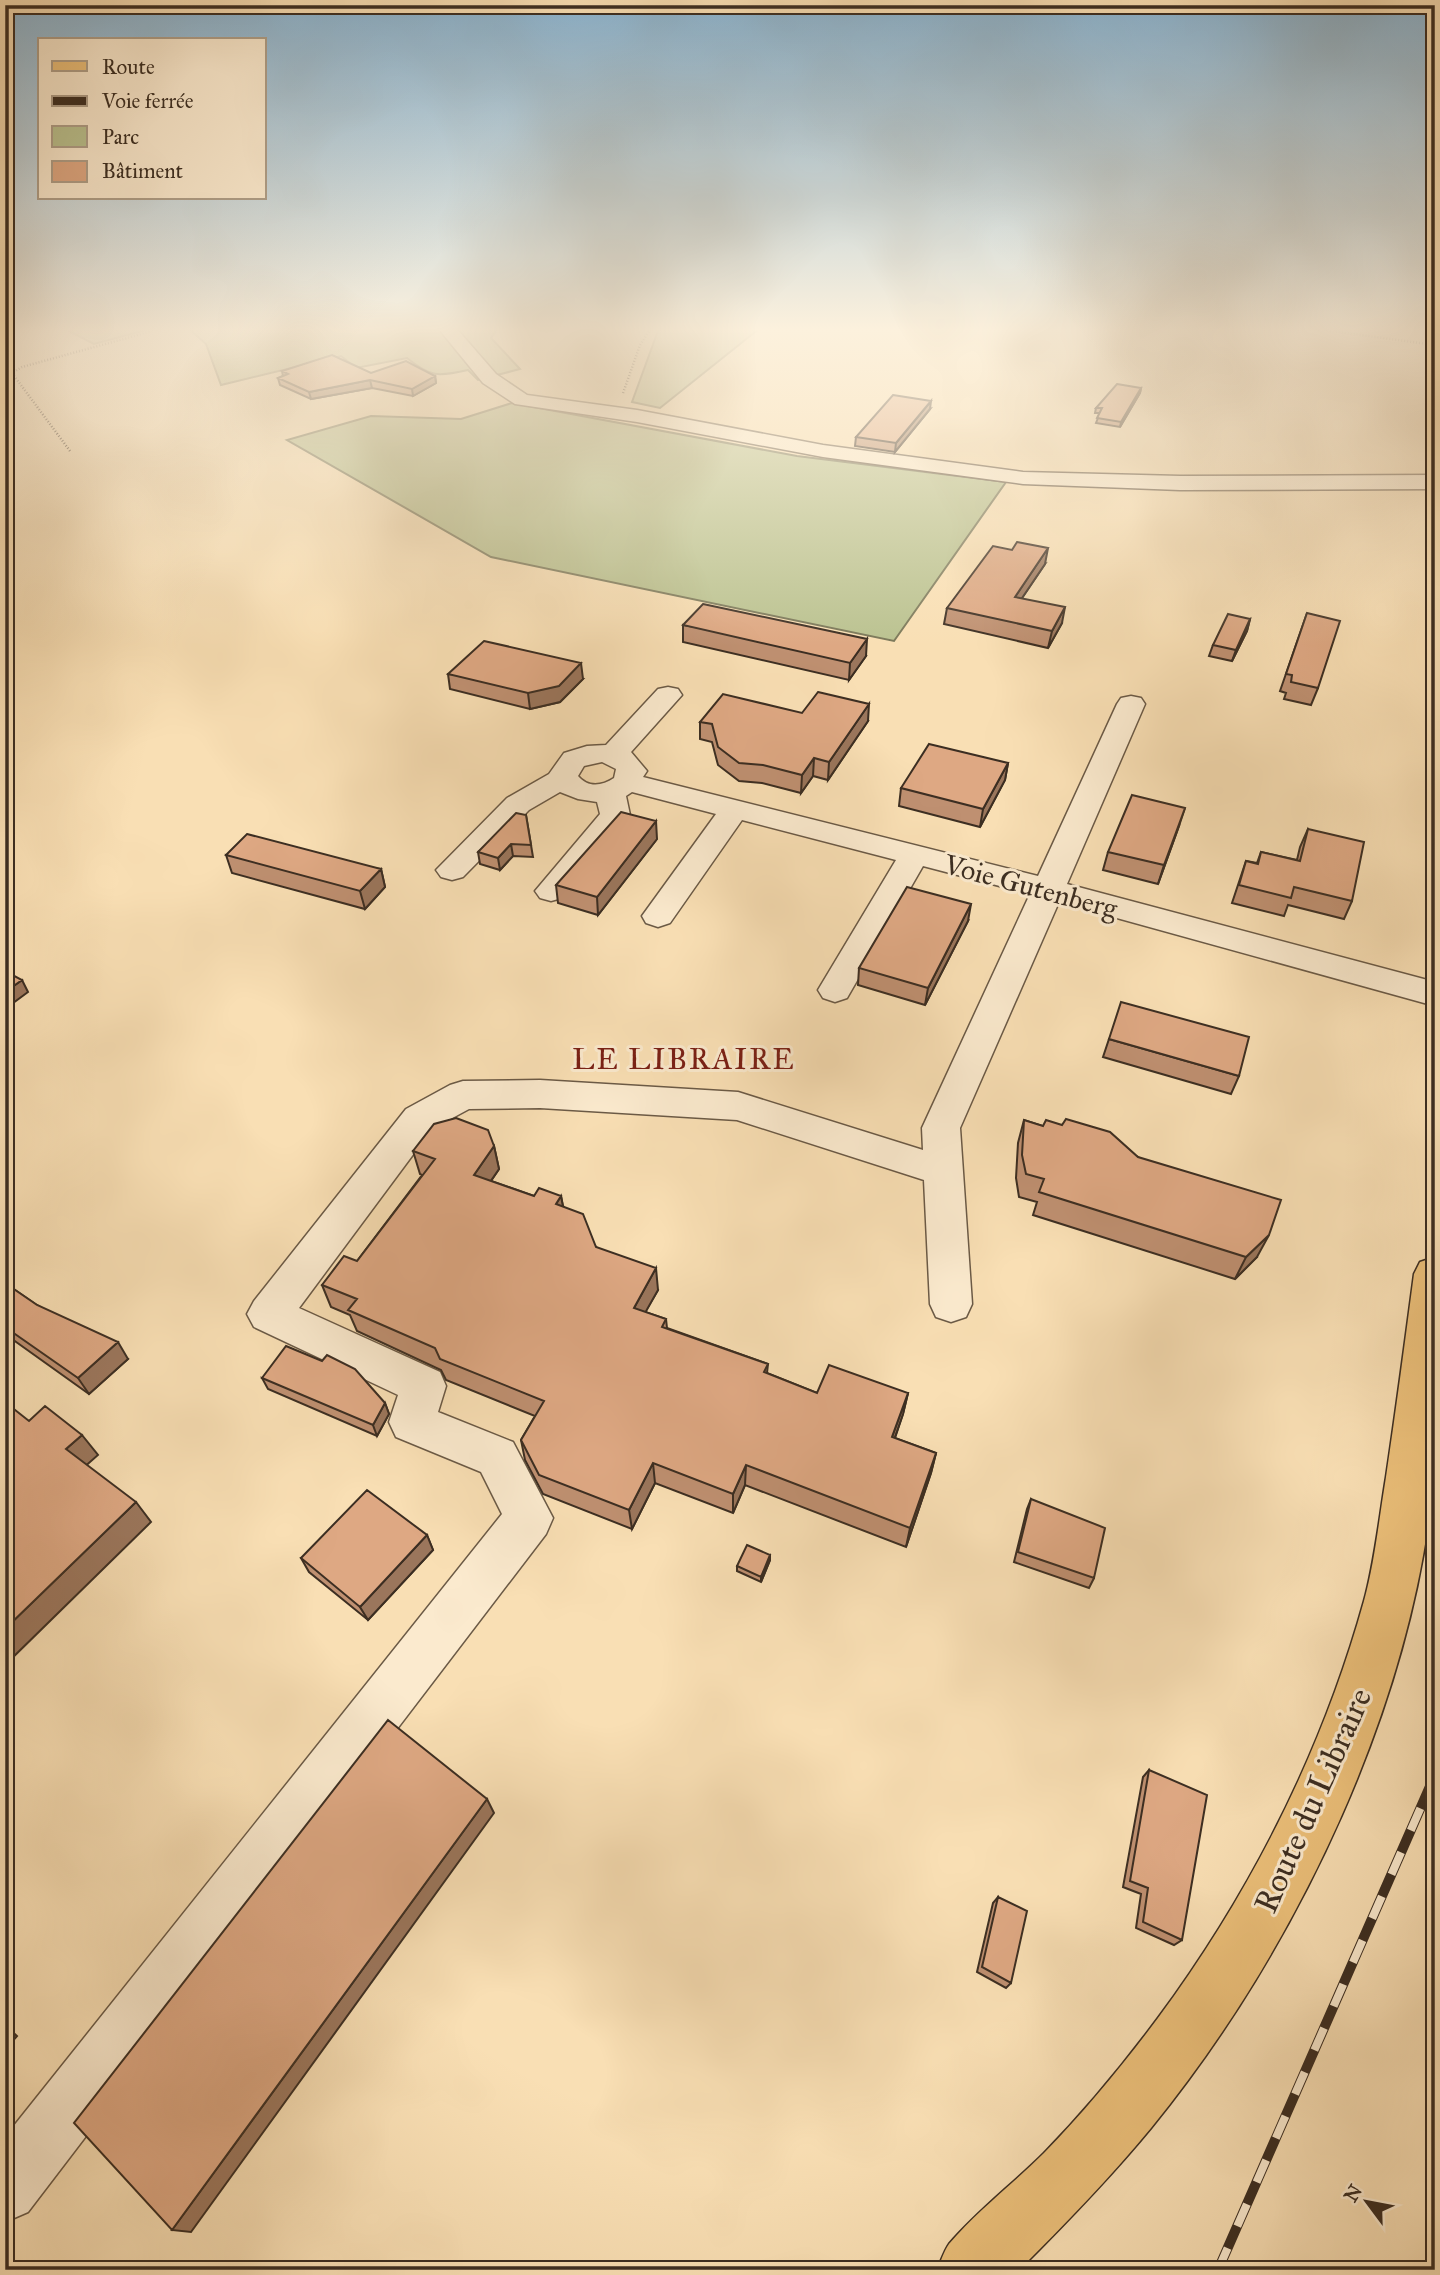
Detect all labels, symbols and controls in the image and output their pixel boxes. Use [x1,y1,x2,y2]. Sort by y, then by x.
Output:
legend [38,38,266,200]
text: Route [102,54,155,80]
text: Voie ferrée [101,88,194,114]
text: Parc [102,124,139,150]
text: Bâtiment [102,158,184,184]
street label: Voie Gutenberg [939,846,1122,927]
district label: LE LIBRAIRE [572,1041,796,1077]
street label: Route du Libraire [1245,1682,1380,1919]
north arrow [1332,2166,1402,2236]
text: N [1339,2180,1367,2206]

